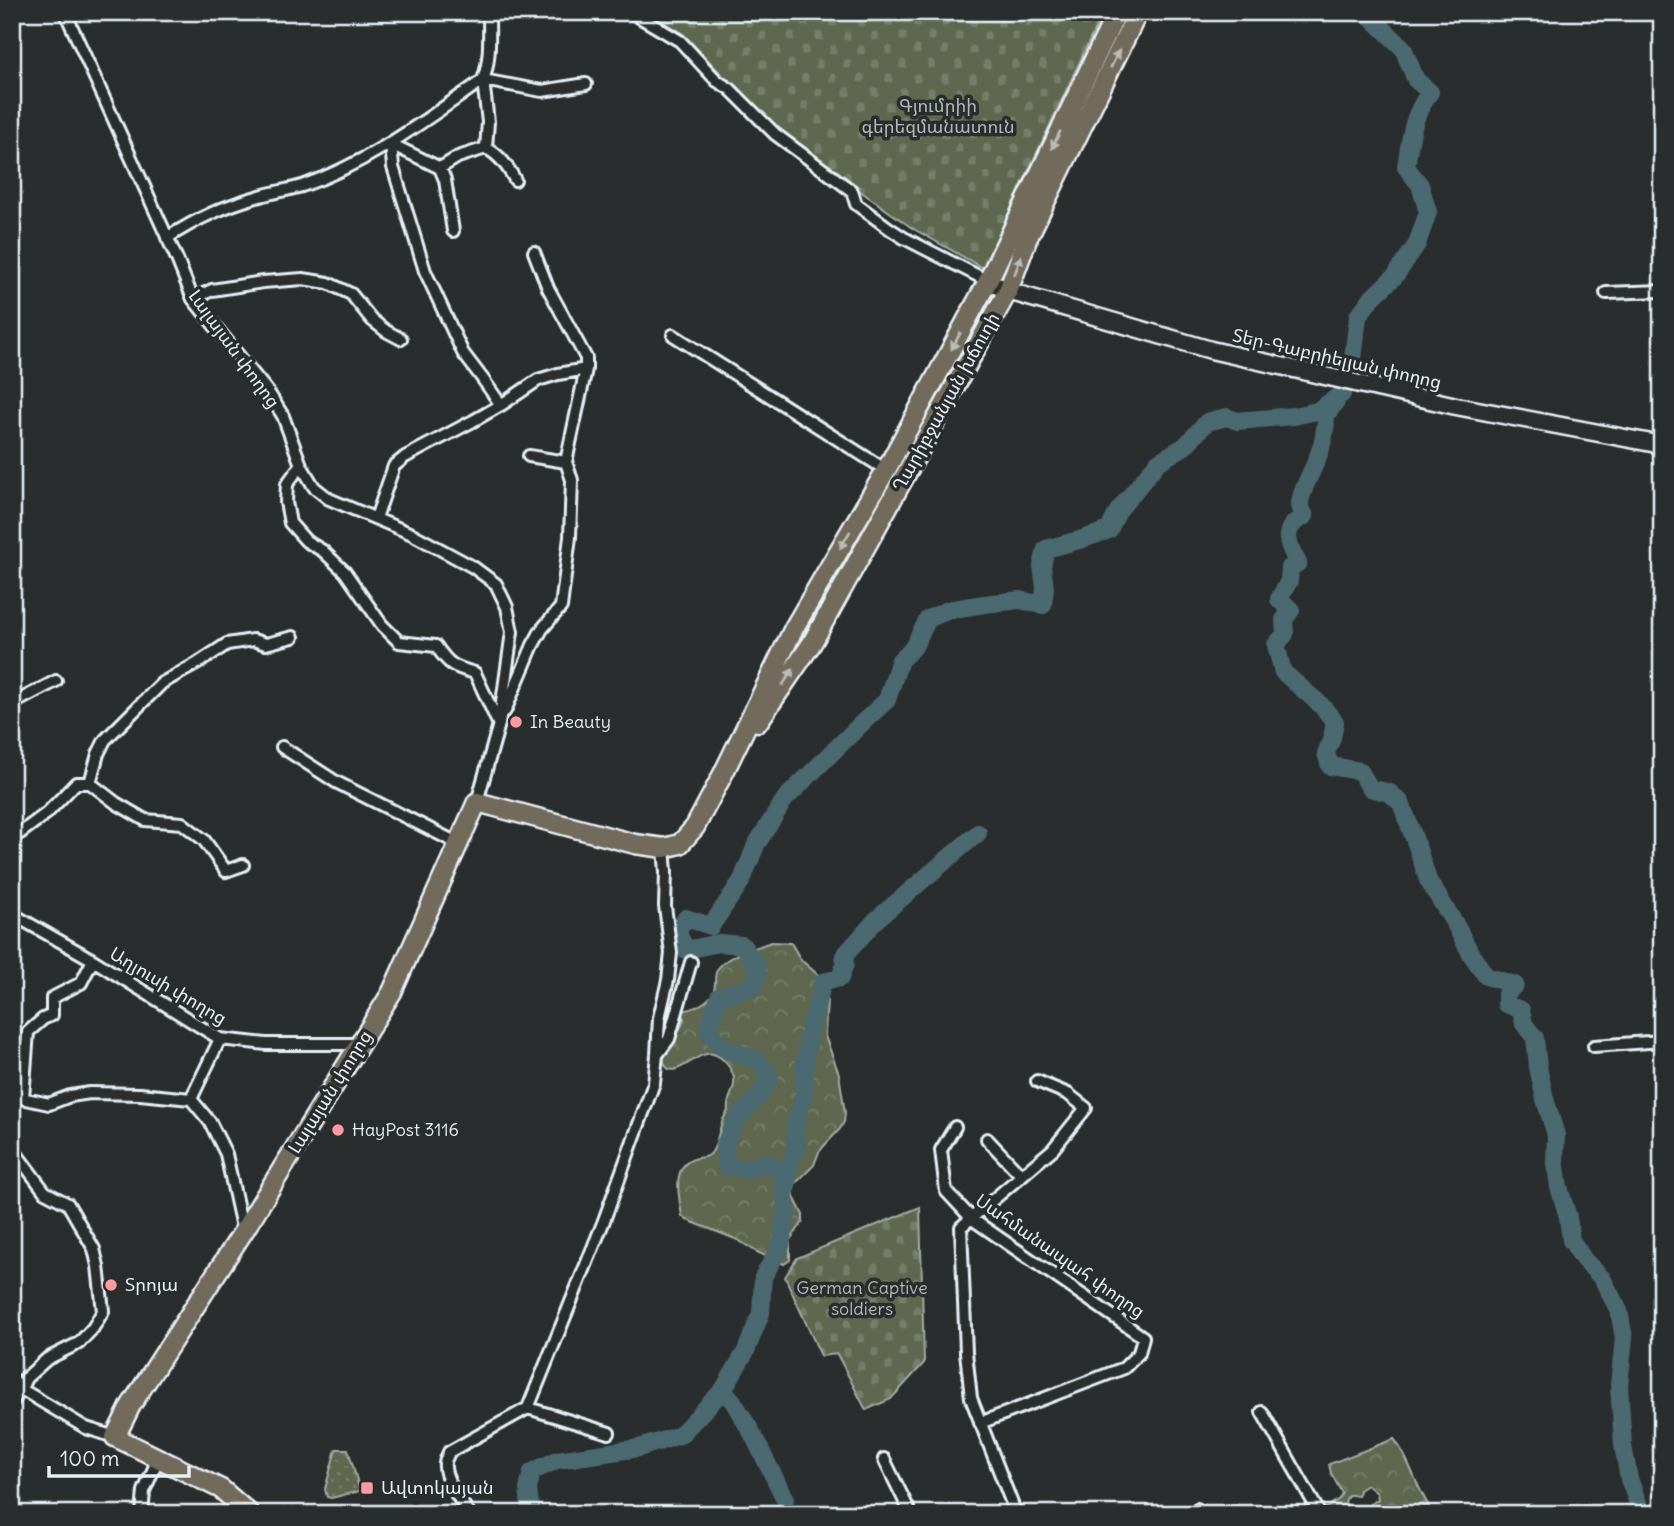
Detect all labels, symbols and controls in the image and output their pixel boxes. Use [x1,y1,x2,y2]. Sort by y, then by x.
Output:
one-way arrow [1109,49,1121,69]
park label: Գյումրիի գերեզմանատուն [861,94,1015,138]
one-way arrow [1050,130,1061,150]
one-way arrow [1012,254,1023,275]
street label: Լալայան փողոց [184,285,285,413]
street label: Ղարիբջանյան խճուղի [887,308,1004,495]
street label: Տեր-Գաբրիելյան փողոց [1230,323,1444,394]
one-way arrow [950,332,962,351]
one-way arrow [839,531,851,550]
one-way arrow [782,667,795,687]
place label: In Beauty [530,710,611,733]
marker: In Beauty [508,714,524,730]
street label: Աղյուսի փողոց [106,942,231,1030]
street label: Լալայան փողոց [282,1026,377,1158]
place label: HayPost 3116 [352,1118,459,1141]
marker: HayPost 3116 [330,1122,346,1138]
street label: Սահմանապահ փողոց [971,1188,1149,1323]
place label: Տրոյա [125,1273,178,1296]
park label: German Captive soldiers [796,1276,928,1320]
marker: Տրոյա [103,1277,119,1293]
scale bar [49,1435,189,1479]
text: 100 m [60,1445,119,1472]
place label: Ավտոկայան [381,1476,494,1499]
marker: Ավտոկայան [359,1480,375,1496]

